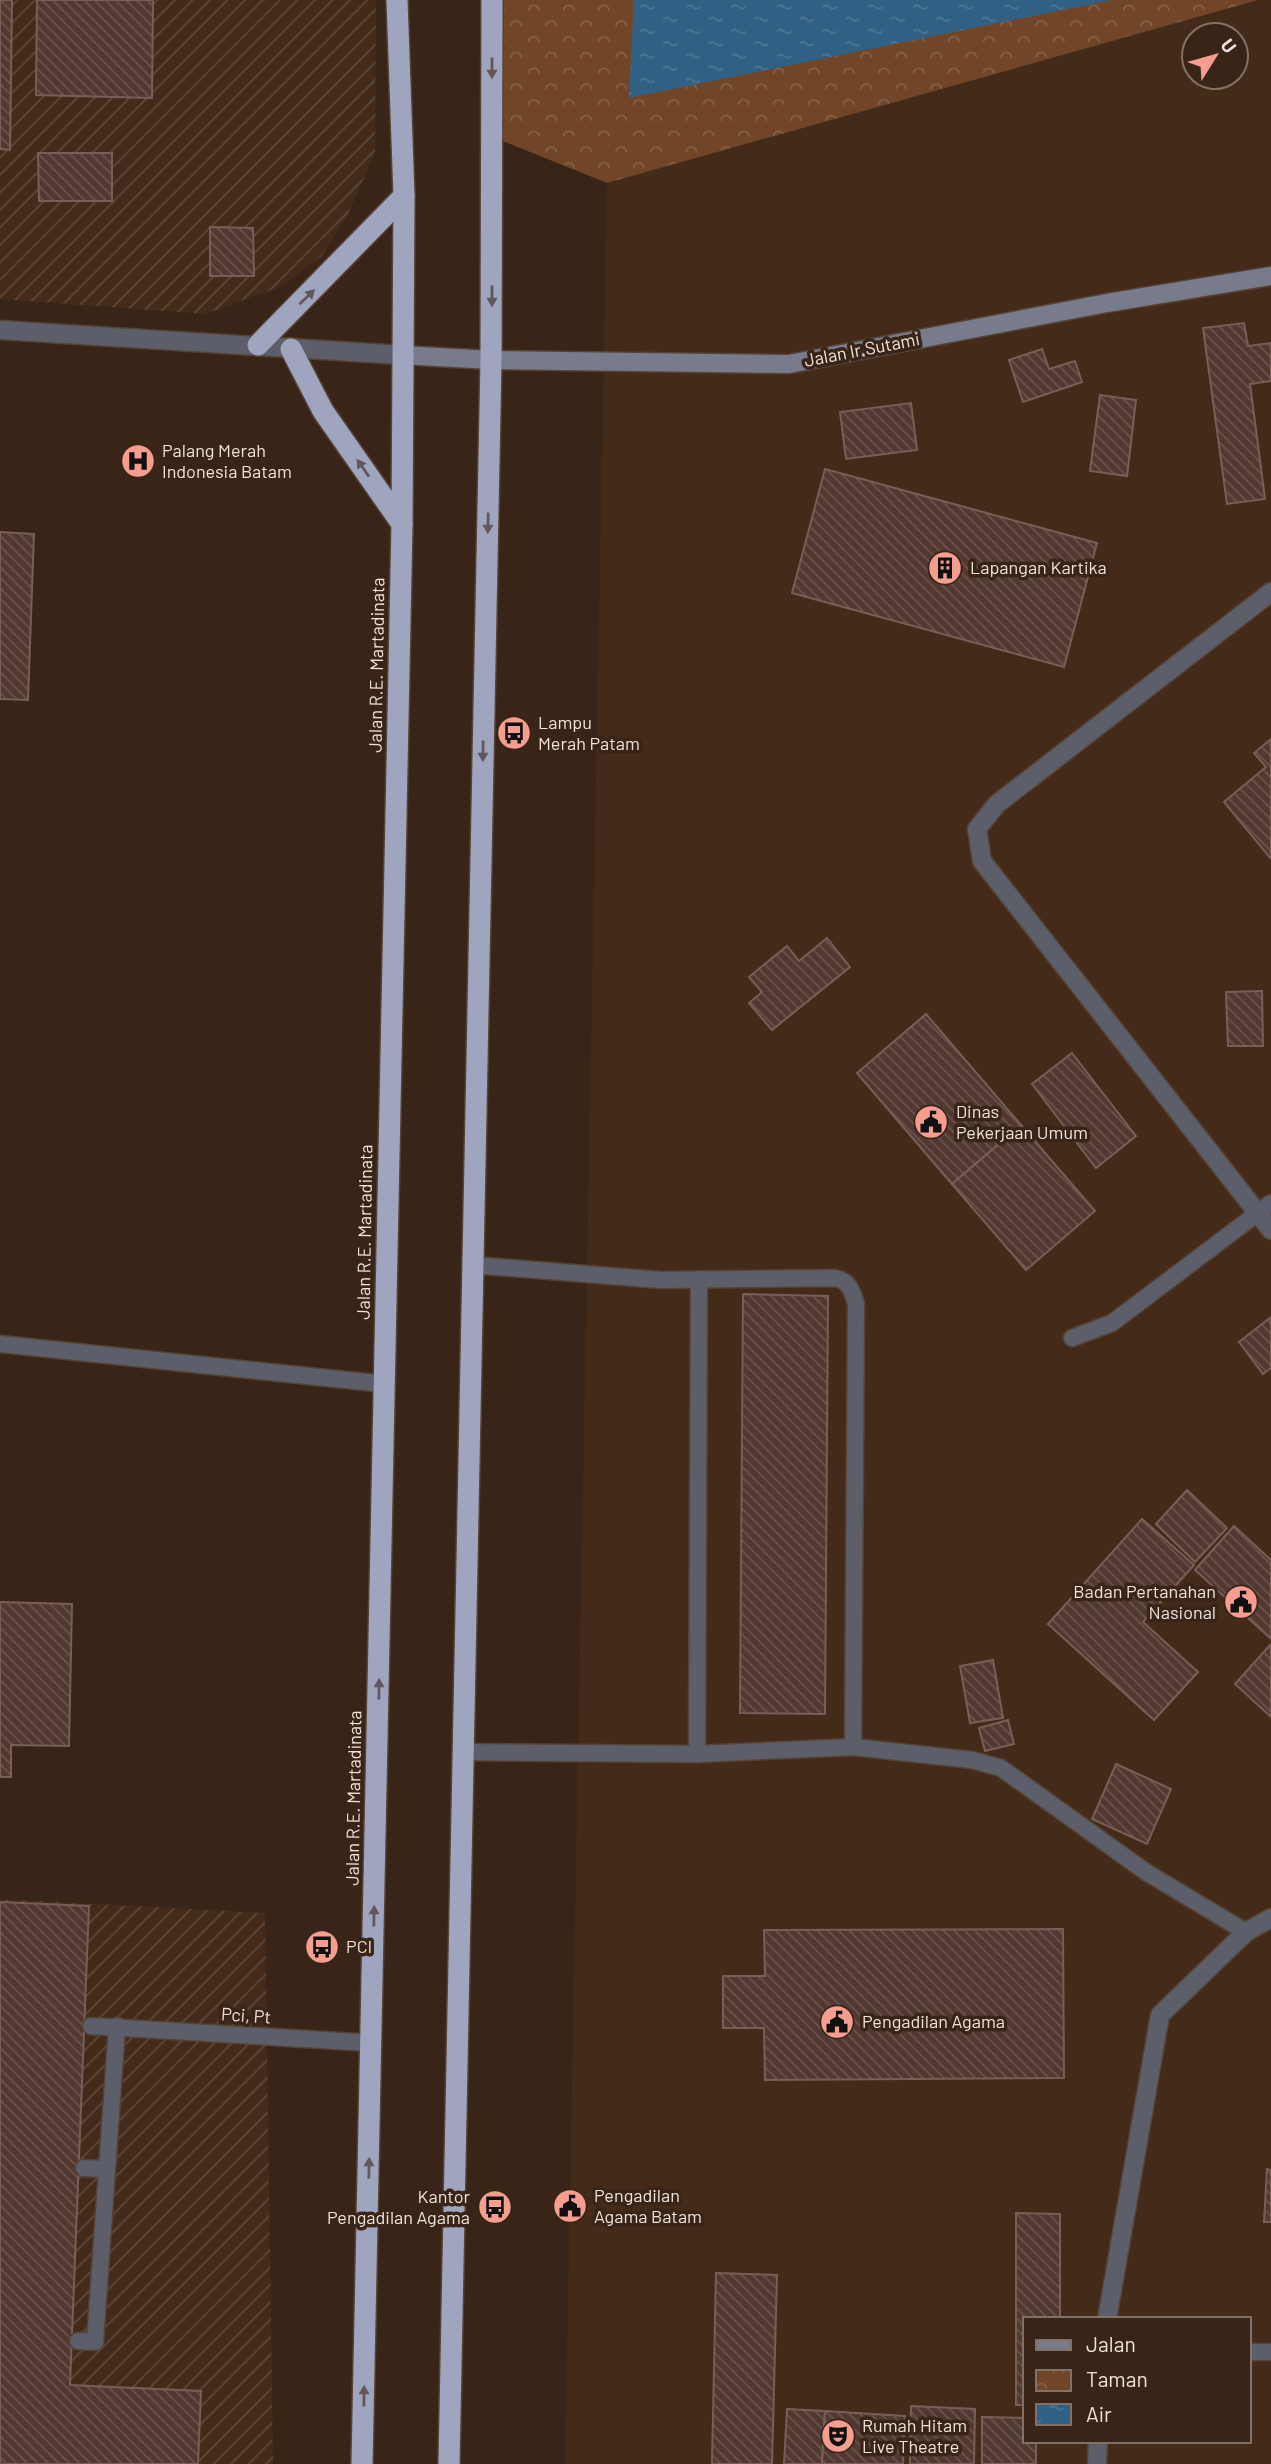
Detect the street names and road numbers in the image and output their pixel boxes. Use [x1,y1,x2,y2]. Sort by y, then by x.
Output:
street label: Jalan Ir.Sutami [802,327,921,371]
street label: Jalan R.E. Martadinata [363,577,389,753]
street label: Jalan R.E. Martadinata [351,1144,377,1320]
street label: Jalan R.E. Martadinata [340,1710,366,1886]
street label: Pci, Pt [220,2002,272,2028]

